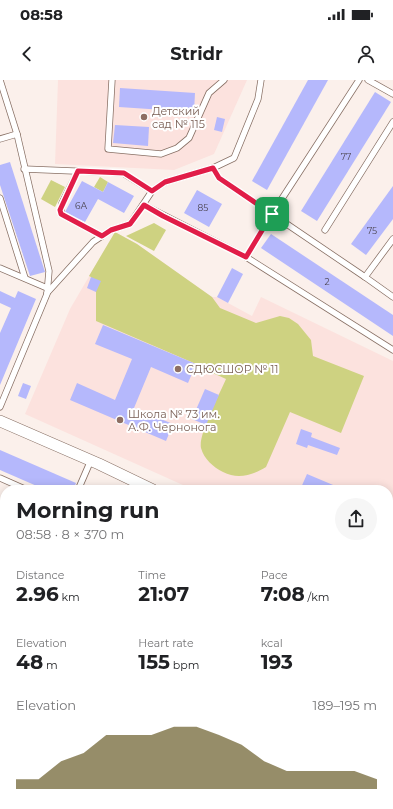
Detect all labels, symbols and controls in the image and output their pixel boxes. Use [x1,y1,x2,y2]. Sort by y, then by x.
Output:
text: 08:58 [20,5,63,24]
icon: back [16,43,38,65]
text: Stridr [170,43,223,65]
icon: person [355,43,377,65]
place label: Детский сад № 115 [152,104,205,131]
marker: Детский сад № 115 [139,112,149,122]
house number: 77 [341,151,351,162]
pin [255,197,289,231]
house number: 6А [75,200,87,211]
house number: 85 [198,202,208,213]
icon: arrive [261,203,283,225]
house number: 75 [367,225,377,236]
house number: 2 [324,276,330,287]
place label: СДЮСШОР № 11 [186,362,278,376]
marker: СДЮСШОР № 11 [173,364,183,374]
place label: Школа № 73 им. А.Ф. Чернонога [128,407,220,434]
marker: Школа № 73 им. А.Ф. Чернонога [115,415,125,425]
text: Morning run [16,497,159,524]
button: share [335,498,377,540]
text: 08:58 · 8 × 370 m [16,526,124,542]
text: Distance [16,568,64,582]
text: Time [138,568,166,582]
text: Pace [261,568,288,582]
text: 2.96 [16,582,59,606]
text: 21:07 [138,582,189,606]
text: 7:08 [261,582,305,606]
text: km [59,590,80,604]
text: /km [305,590,329,604]
text: Elevation [16,636,67,650]
text: Heart rate [138,636,194,650]
text: kcal [261,636,283,650]
text: 48 [16,650,43,674]
text: 155 [138,650,170,674]
text: 193 [261,650,293,674]
text: m [43,658,58,672]
text: bpm [170,658,199,672]
text: Elevation [16,697,76,713]
text: 189–195 m [313,697,377,713]

